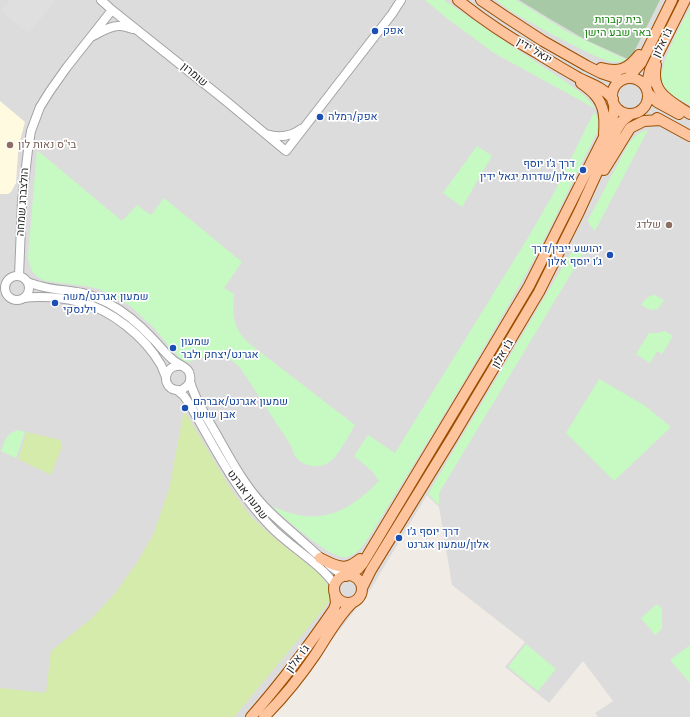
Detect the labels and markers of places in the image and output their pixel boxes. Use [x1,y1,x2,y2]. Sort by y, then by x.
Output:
place label: אפק [383,24,404,38]
marker: אפק [370,26,380,36]
place label: אפק/רמלה [328,110,378,124]
marker: אפק/רמלה [315,112,325,122]
place label: בי"ס נאות לון [18,138,76,152]
marker: בי"ס נאות לון [5,140,15,150]
place label: דרך ג׳ו יוסף אלון/שדרות יגאל ידין [480,157,575,183]
marker: דרך ג׳ו יוסף אלון/שדרות יגאל ידין [578,165,588,175]
place label: שלדג [637,218,661,232]
marker: שלדג [664,220,674,230]
place label: יהושע ייבין/דרך ג׳ו יוסף אלון [531,242,602,268]
marker: יהושע ייבין/דרך ג׳ו יוסף אלון [605,250,615,260]
place label: שמעון אגרנט/משה וילנסקי [63,290,148,316]
marker: שמעון אגרנט/משה וילנסקי [50,298,60,308]
place label: שמעון אגרנט/יצחק ולבר [181,335,259,361]
marker: שמעון אגרנט/יצחק ולבר [168,343,178,353]
place label: שמעון אגרנט/אברהם אבן שושן [193,395,288,421]
marker: שמעון אגרנט/אברהם אבן שושן [180,403,190,413]
place label: דרך יוסף ג׳ו אלון/שמעון אגרנט [407,525,489,551]
marker: דרך יוסף ג׳ו אלון/שמעון אגרנט [394,533,404,543]

